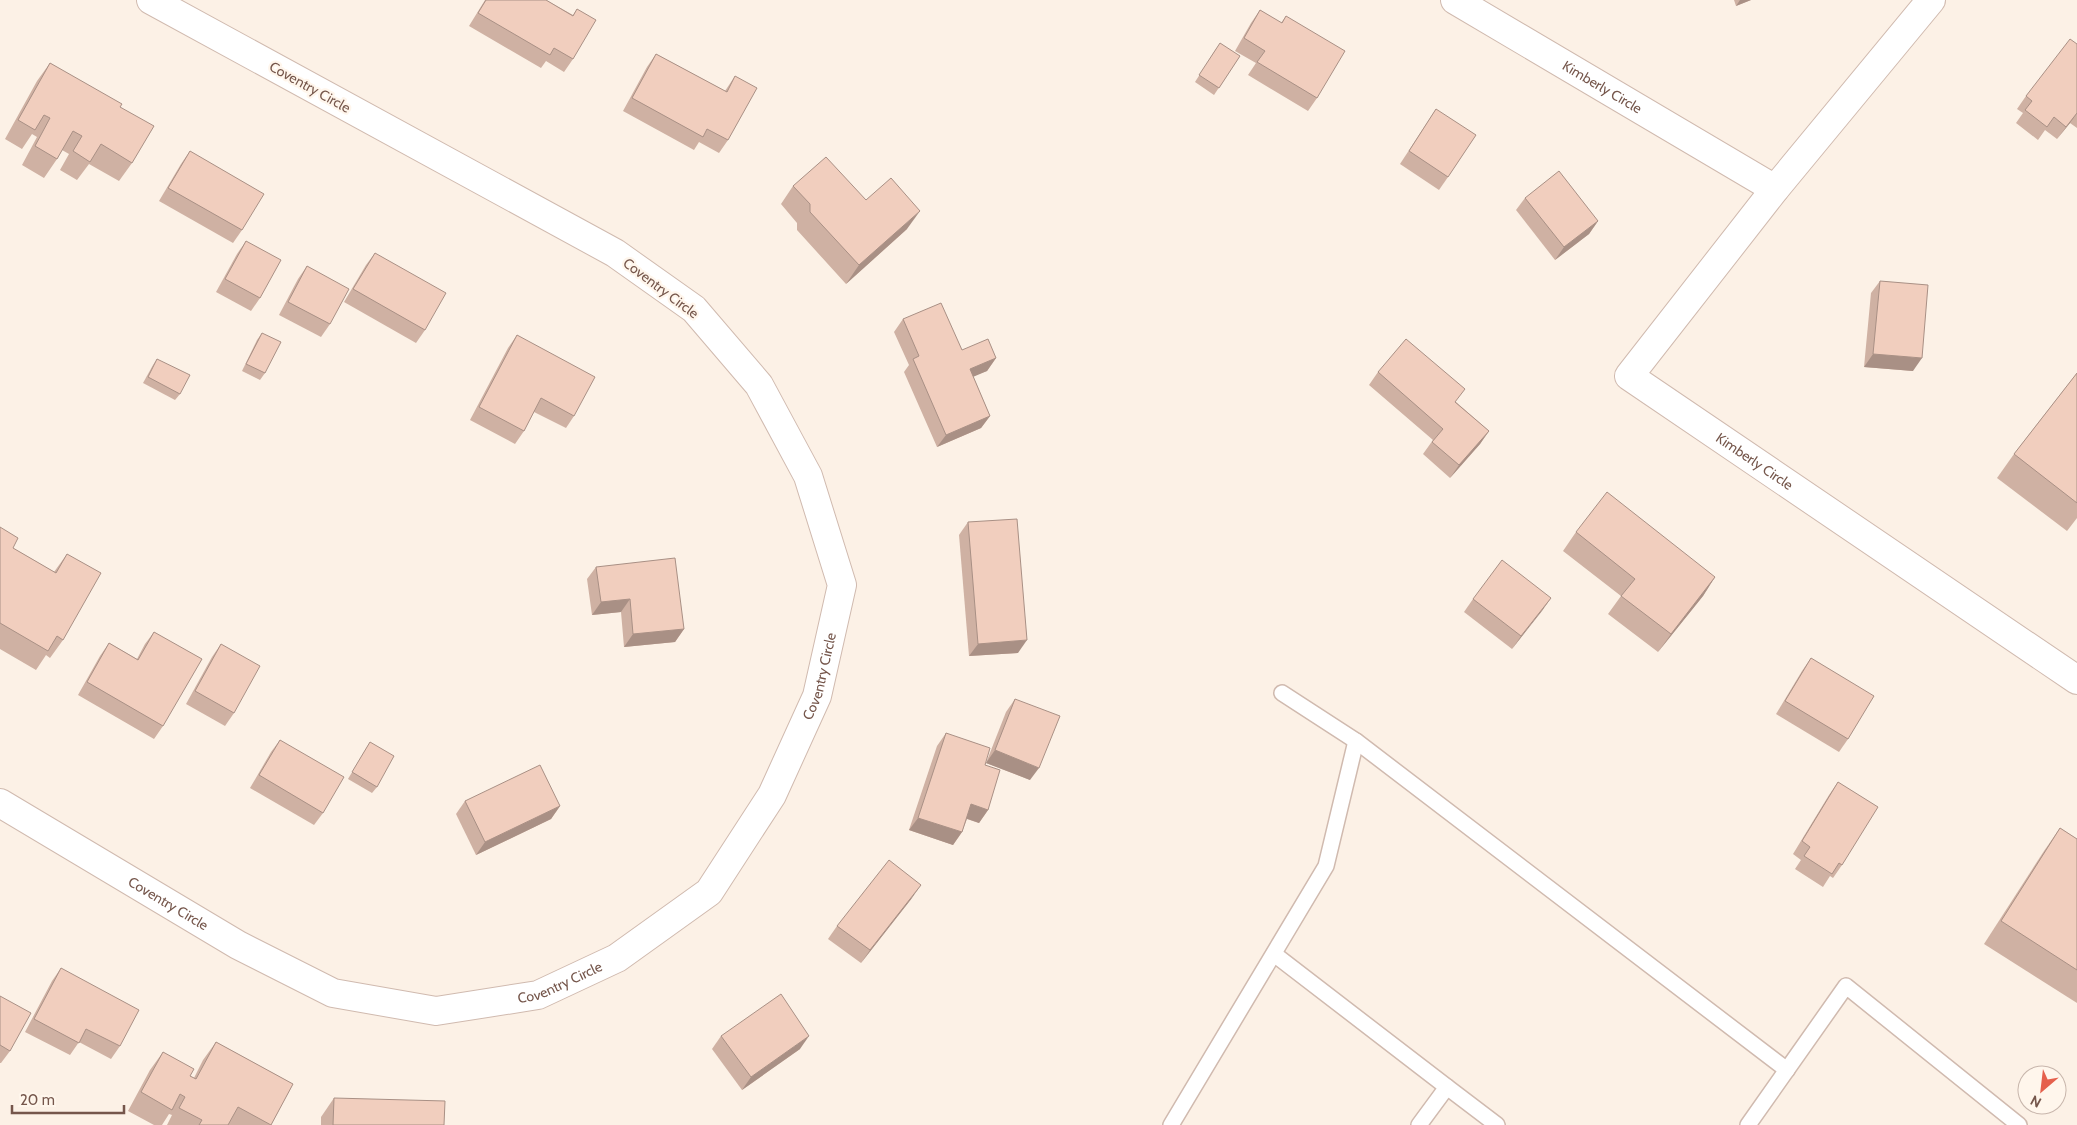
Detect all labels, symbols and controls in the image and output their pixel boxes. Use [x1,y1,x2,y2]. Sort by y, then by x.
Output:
street label: Kimberly Circle [1559,56,1645,117]
street label: Coventry Circle [266,57,354,117]
street label: Coventry Circle [620,254,702,322]
street label: Kimberly Circle [1713,429,1797,494]
street label: Coventry Circle [798,631,840,723]
street label: Coventry Circle [125,873,212,934]
street label: Coventry Circle [516,957,605,1007]
north arrow [2017,1065,2067,1115]
scale bar [12,1082,125,1114]
text: 20 m [20,1091,55,1109]
text: N [2027,1091,2044,1112]

